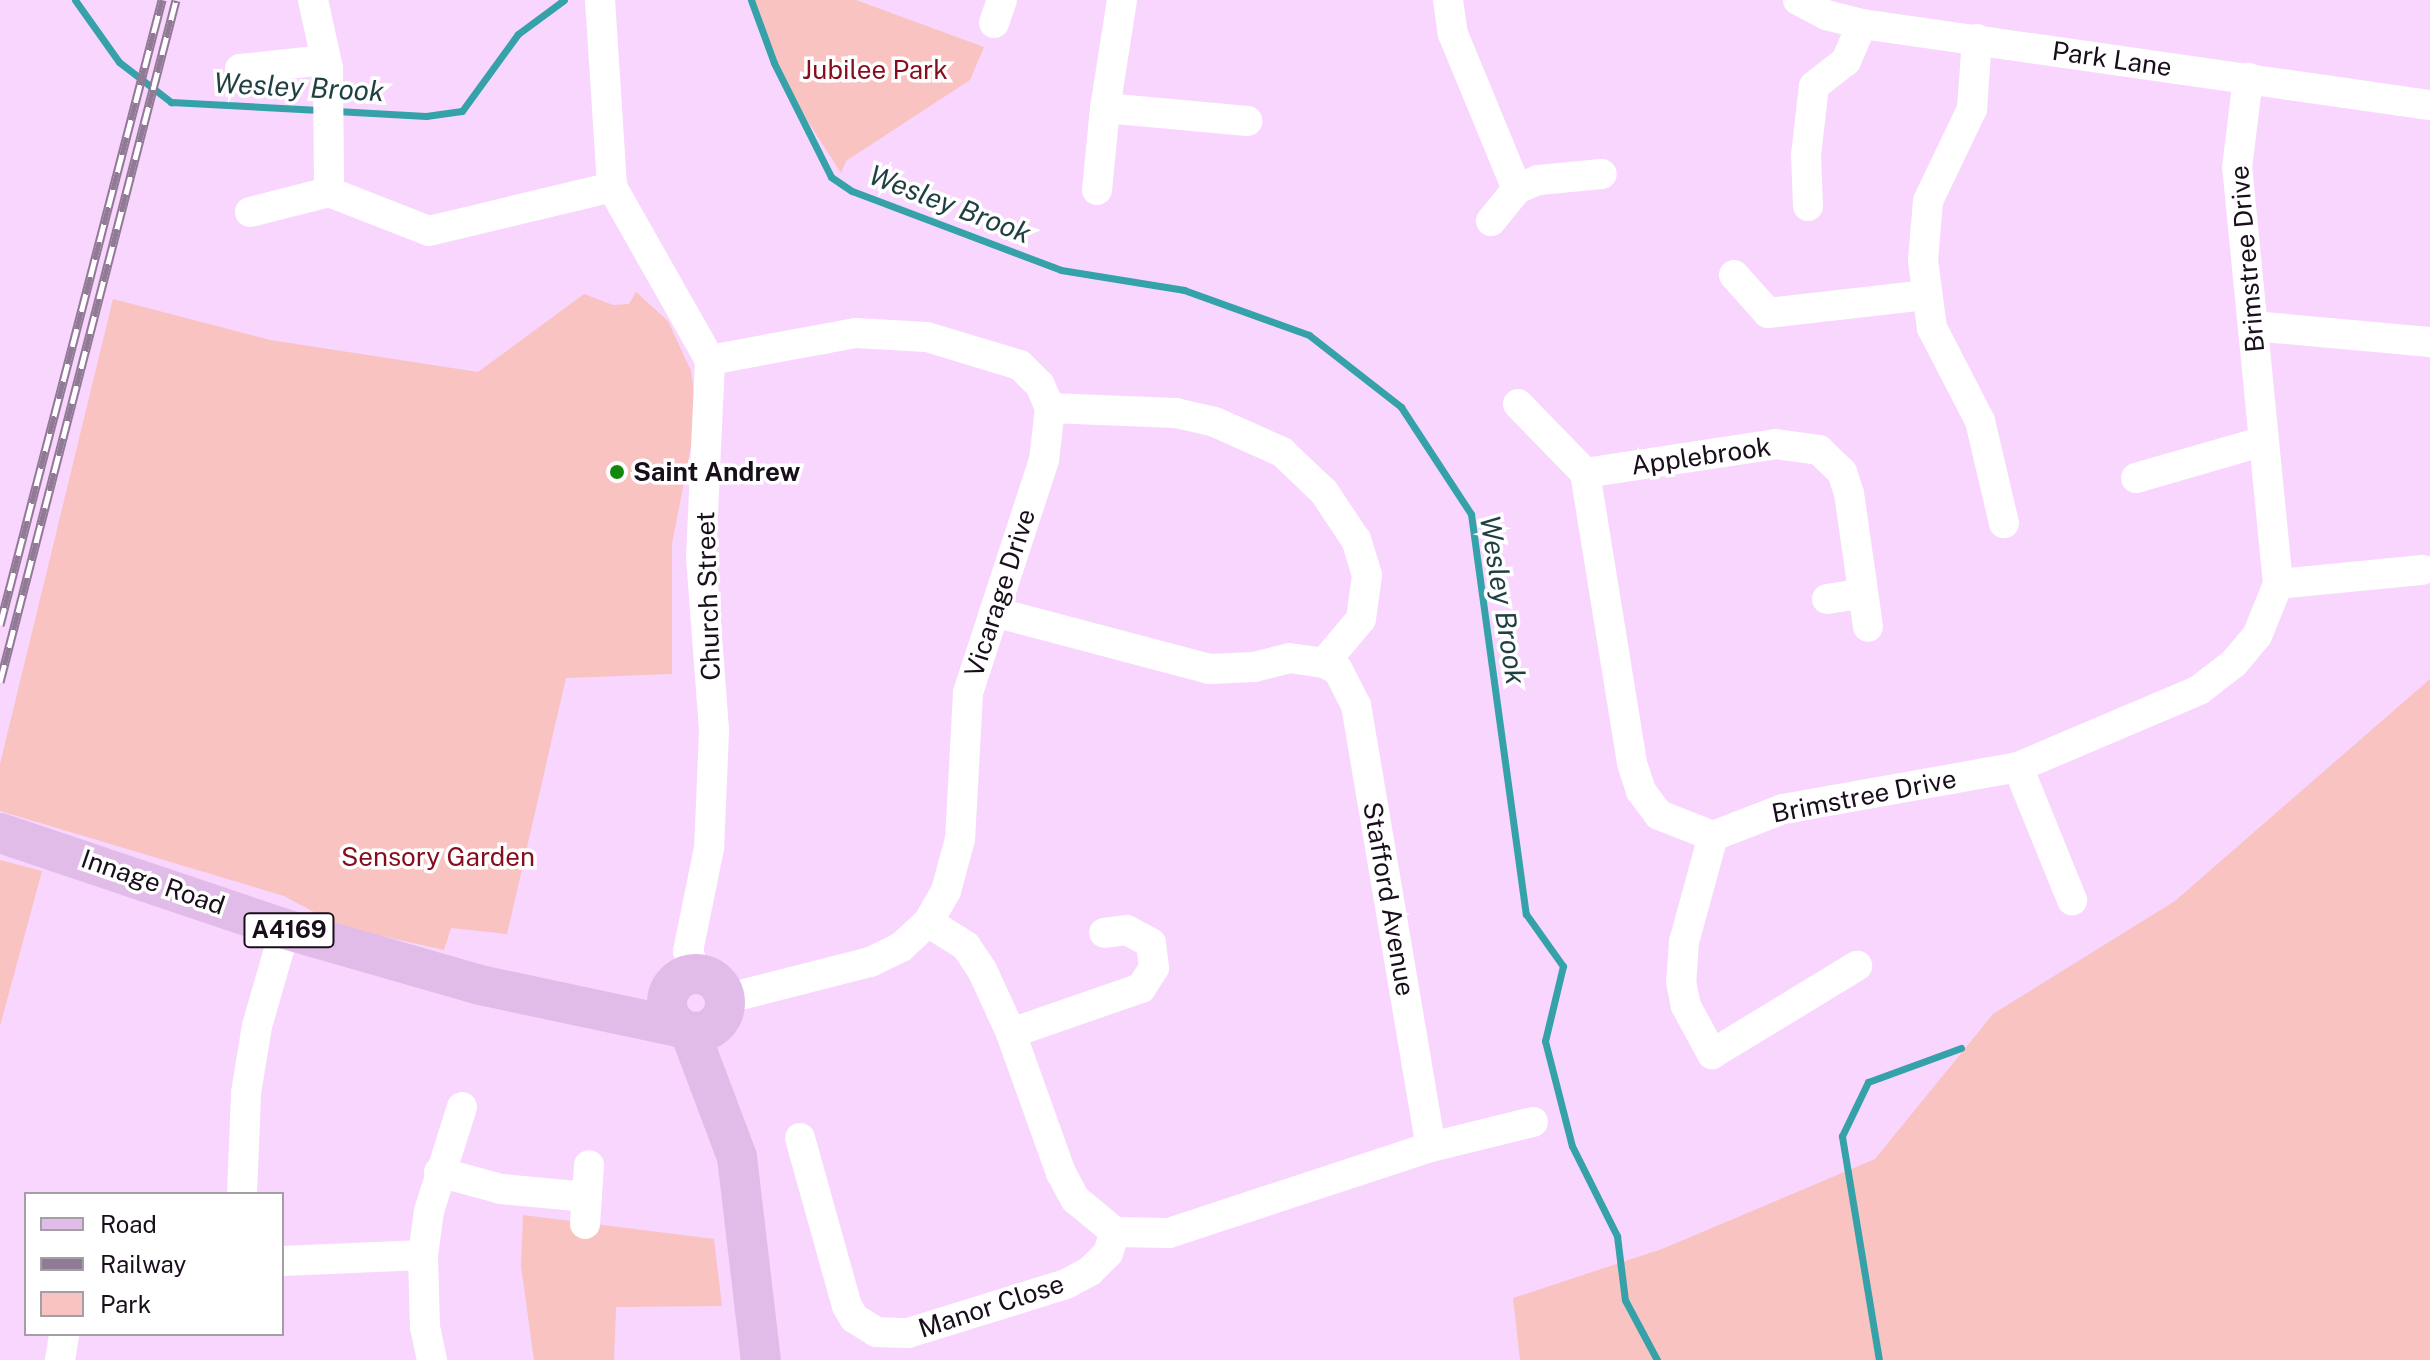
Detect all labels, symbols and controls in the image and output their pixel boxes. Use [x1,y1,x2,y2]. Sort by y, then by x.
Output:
street label: Park Lane [2050,35,2174,83]
park label: Jubilee Park [802,54,948,86]
water label: Wesley Brook [213,66,385,108]
water label: Wesley Brook [864,158,1036,250]
street label: Brimstree Drive [2223,164,2271,354]
street label: Applebrook [1629,431,1773,481]
place label: Saint Andrew [633,456,800,488]
marker: Saint Andrew [608,463,626,481]
street label: Vicarage Drive [958,505,1042,681]
street label: Church Street [689,511,727,681]
water label: Wesley Brook [1473,513,1533,687]
street label: Brimstree Drive [1769,763,1959,829]
street label: Stafford Avenue [1357,800,1421,998]
park label: Sensory Garden [341,841,535,873]
street label: Innage Road [77,843,229,921]
road number: A4169 [243,910,335,950]
legend [24,1192,284,1336]
text: Road [100,1210,157,1238]
text: Railway [100,1250,186,1278]
street label: Manor Close [914,1268,1068,1344]
text: Park [100,1290,151,1318]

